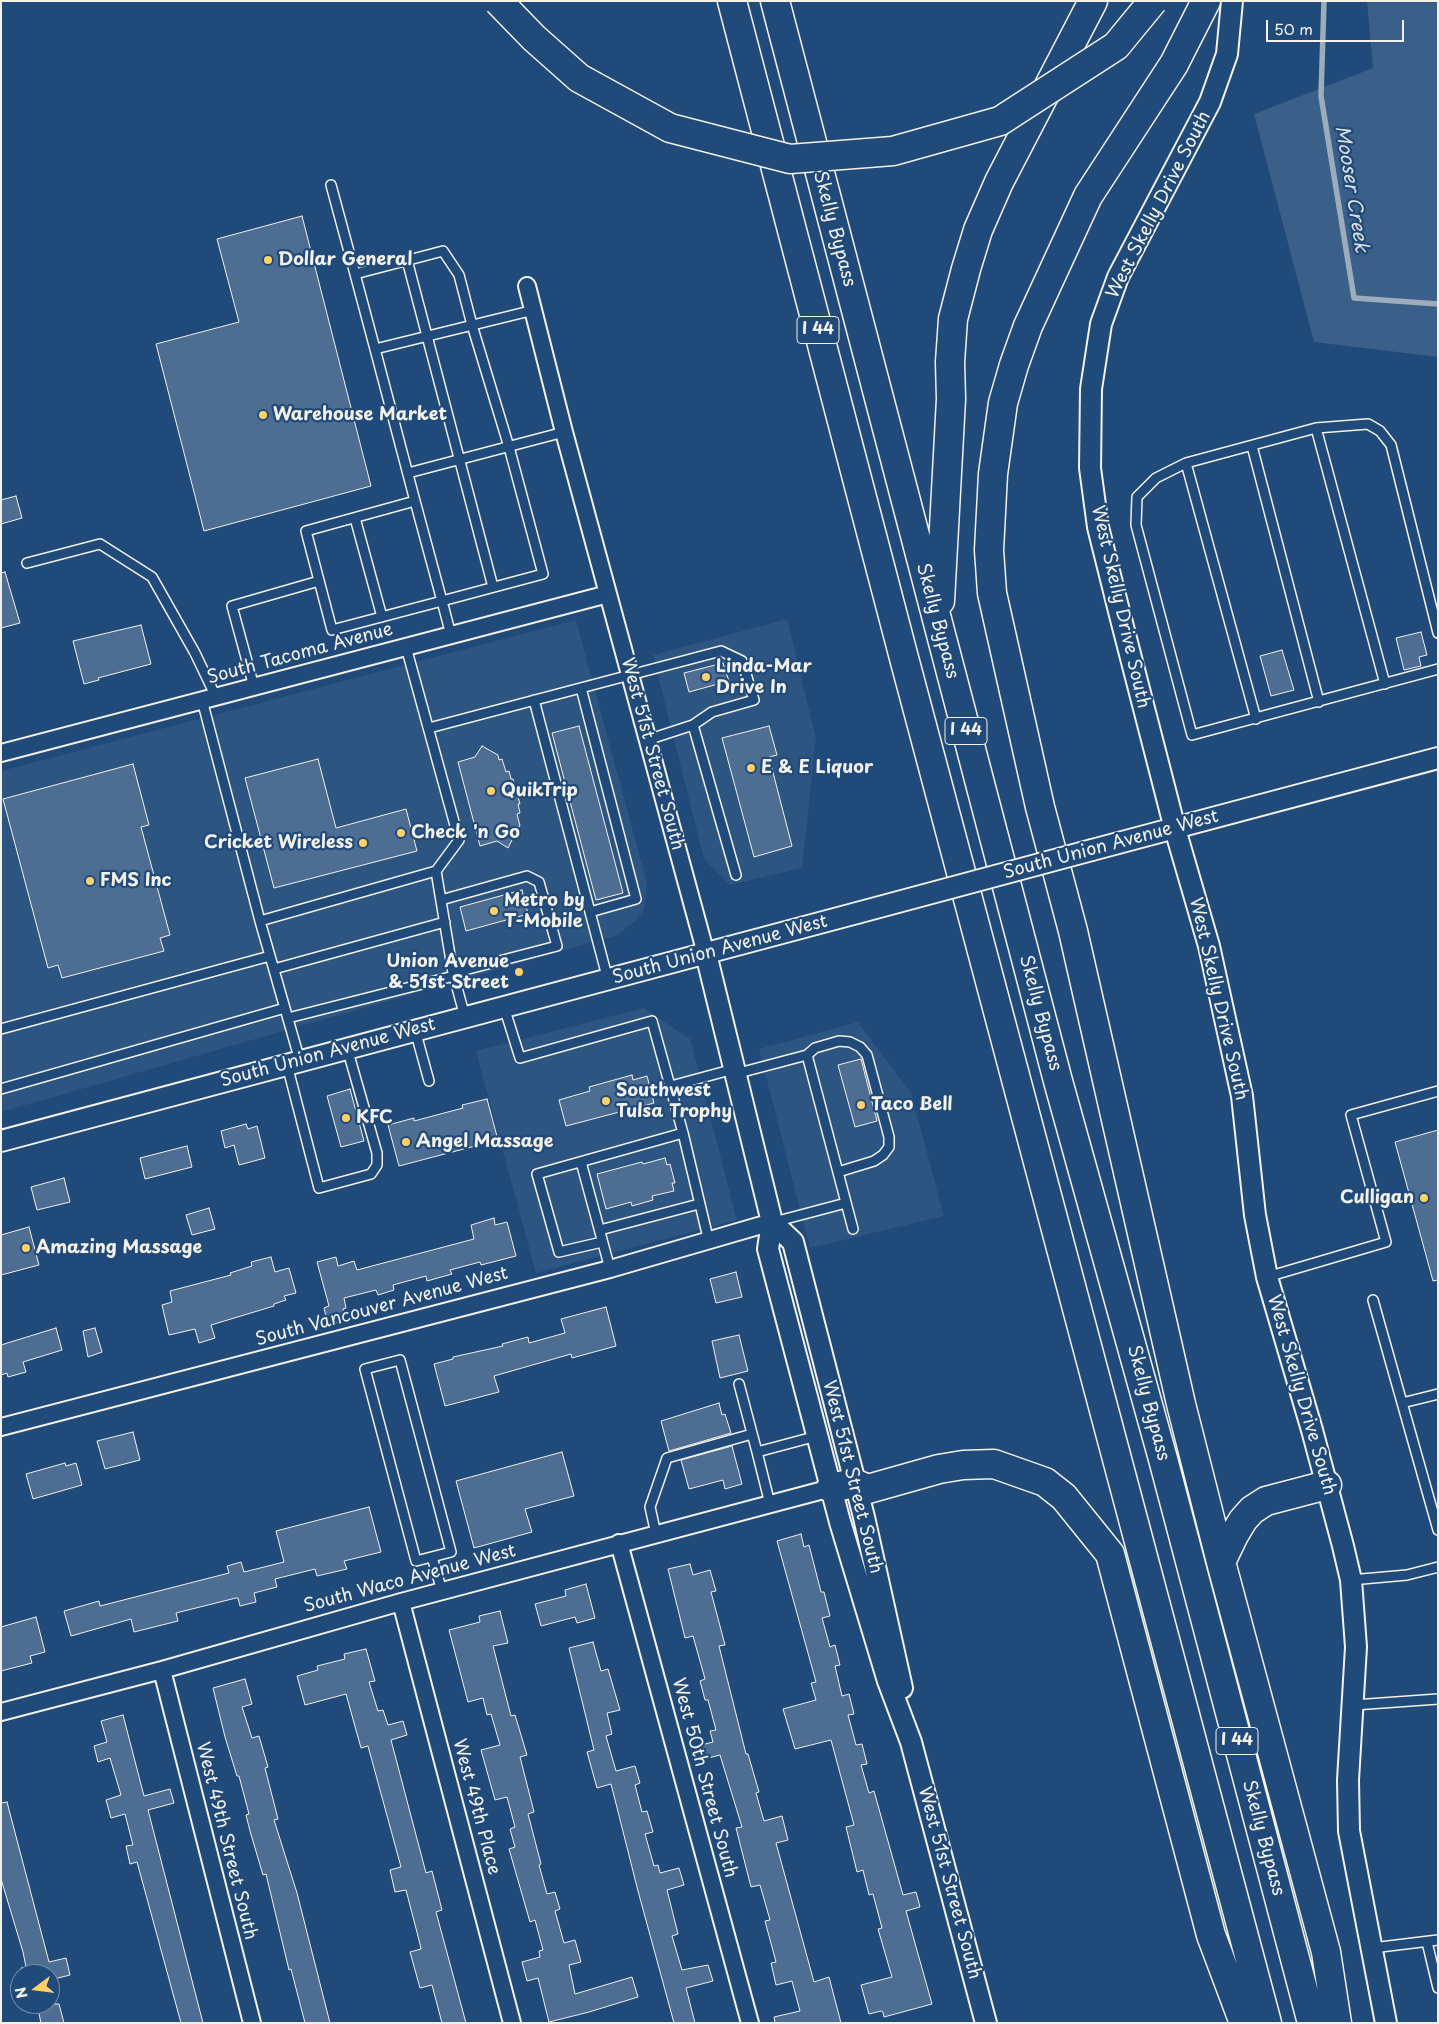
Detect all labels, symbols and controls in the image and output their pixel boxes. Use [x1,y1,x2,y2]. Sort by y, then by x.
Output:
scale bar [1269,10,1406,42]
text: 50 m [1274,17,1313,40]
street label: West Skelly Drive South [1102,108,1216,302]
water label: Mooser Creek [1330,124,1372,254]
street label: Skelly Bypass [808,169,860,289]
place label: Dollar General [278,249,412,271]
marker: Dollar General [262,254,274,266]
road number: I 44 [797,316,839,344]
place label: Warehouse Market [273,404,447,426]
marker: Warehouse Market [257,409,269,421]
street label: West Skelly Drive South [1086,504,1154,710]
street label: Skelly Bypass [911,561,963,681]
street label: South Tacoma Avenue [205,619,395,689]
street label: West 51st Street South [616,655,688,853]
place label: Linda-Mar Drive In [716,656,812,699]
marker: Linda-Mar Drive In [700,671,712,683]
road number: I 44 [945,718,987,744]
place label: E & E Liquor [761,757,873,779]
marker: E & E Liquor [745,762,757,774]
place label: QuikTrip [501,780,578,802]
marker: QuikTrip [485,785,497,797]
street label: South Union Avenue West [1001,806,1221,884]
place label: Check 'n Go [411,822,520,844]
marker: Check 'n Go [395,827,407,839]
place label: Cricket Wireless [204,832,353,854]
marker: Cricket Wireless [357,837,369,849]
place label: FMS Inc [100,870,172,892]
marker: FMS Inc [84,875,96,887]
place label: Metro by T-Mobile [504,890,585,932]
street label: West Skelly Drive South [1184,896,1252,1102]
marker: Metro by T-Mobile [488,905,500,917]
street label: South Union Avenue West [610,911,830,989]
place label: Union Avenue & 51st Street [386,951,509,994]
street label: Skelly Bypass [1014,953,1066,1073]
marker: Union Avenue & 51st Street [513,966,525,978]
street label: South Union Avenue West [218,1014,438,1092]
place label: Southwest Tulsa Trophy [616,1080,732,1122]
place label: Taco Bell [871,1094,953,1116]
marker: Southwest Tulsa Trophy [600,1095,612,1107]
marker: Taco Bell [855,1099,867,1111]
place label: KFC [356,1107,393,1129]
marker: KFC [340,1112,352,1124]
place label: Angel Massage [416,1131,554,1153]
marker: Angel Massage [400,1136,412,1148]
place label: Culligan [1340,1187,1414,1209]
marker: Culligan [1418,1192,1430,1204]
place label: Amazing Massage [36,1237,202,1259]
marker: Amazing Massage [20,1242,32,1254]
street label: South Vancouver Avenue West [253,1263,511,1351]
street label: West Skelly Drive South [1262,1292,1340,1498]
street label: Skelly Bypass [1122,1343,1174,1463]
street label: West 51st Street South [818,1378,886,1576]
street label: South Waco Avenue West [302,1540,518,1618]
street label: West 50th Street South [667,1676,741,1880]
road number: I 44 [1216,1728,1258,1754]
street label: West 49th Place [447,1737,505,1877]
street label: West 49th Street South [191,1740,261,1942]
street label: Skelly Bypass [1237,1778,1289,1898]
street label: West 51st Street South [913,1784,985,1982]
north arrow [10,1964,60,2014]
text: N [9,1985,33,2001]

